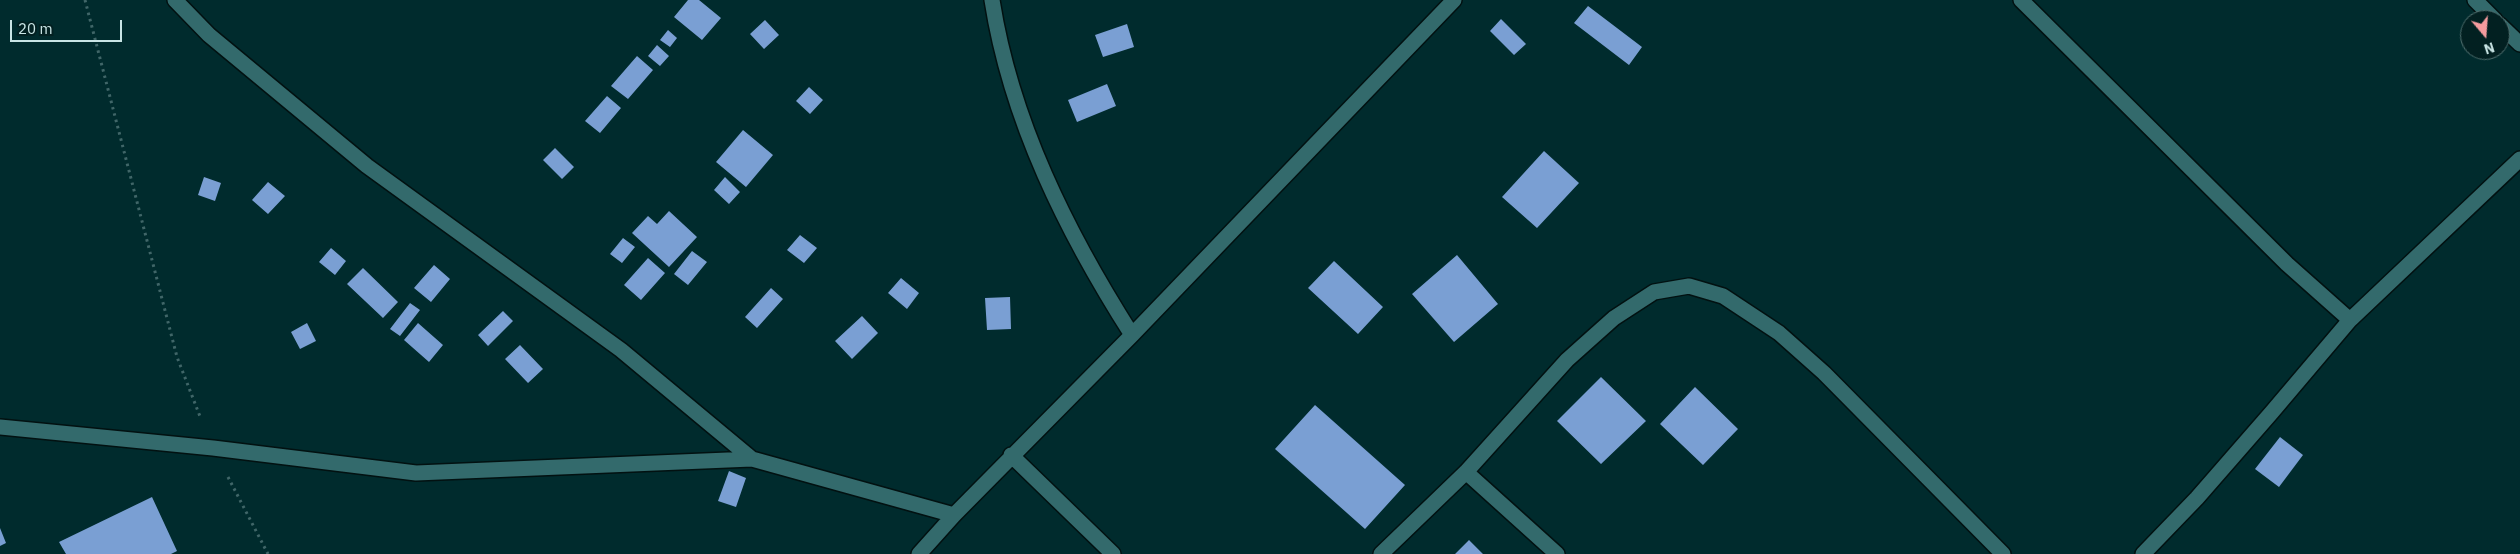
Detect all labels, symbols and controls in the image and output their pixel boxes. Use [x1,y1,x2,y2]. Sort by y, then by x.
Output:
scale bar [12,10,125,42]
north arrow [2460,10,2510,60]
text: 20 m [18,19,53,38]
text: N [2482,38,2497,58]

